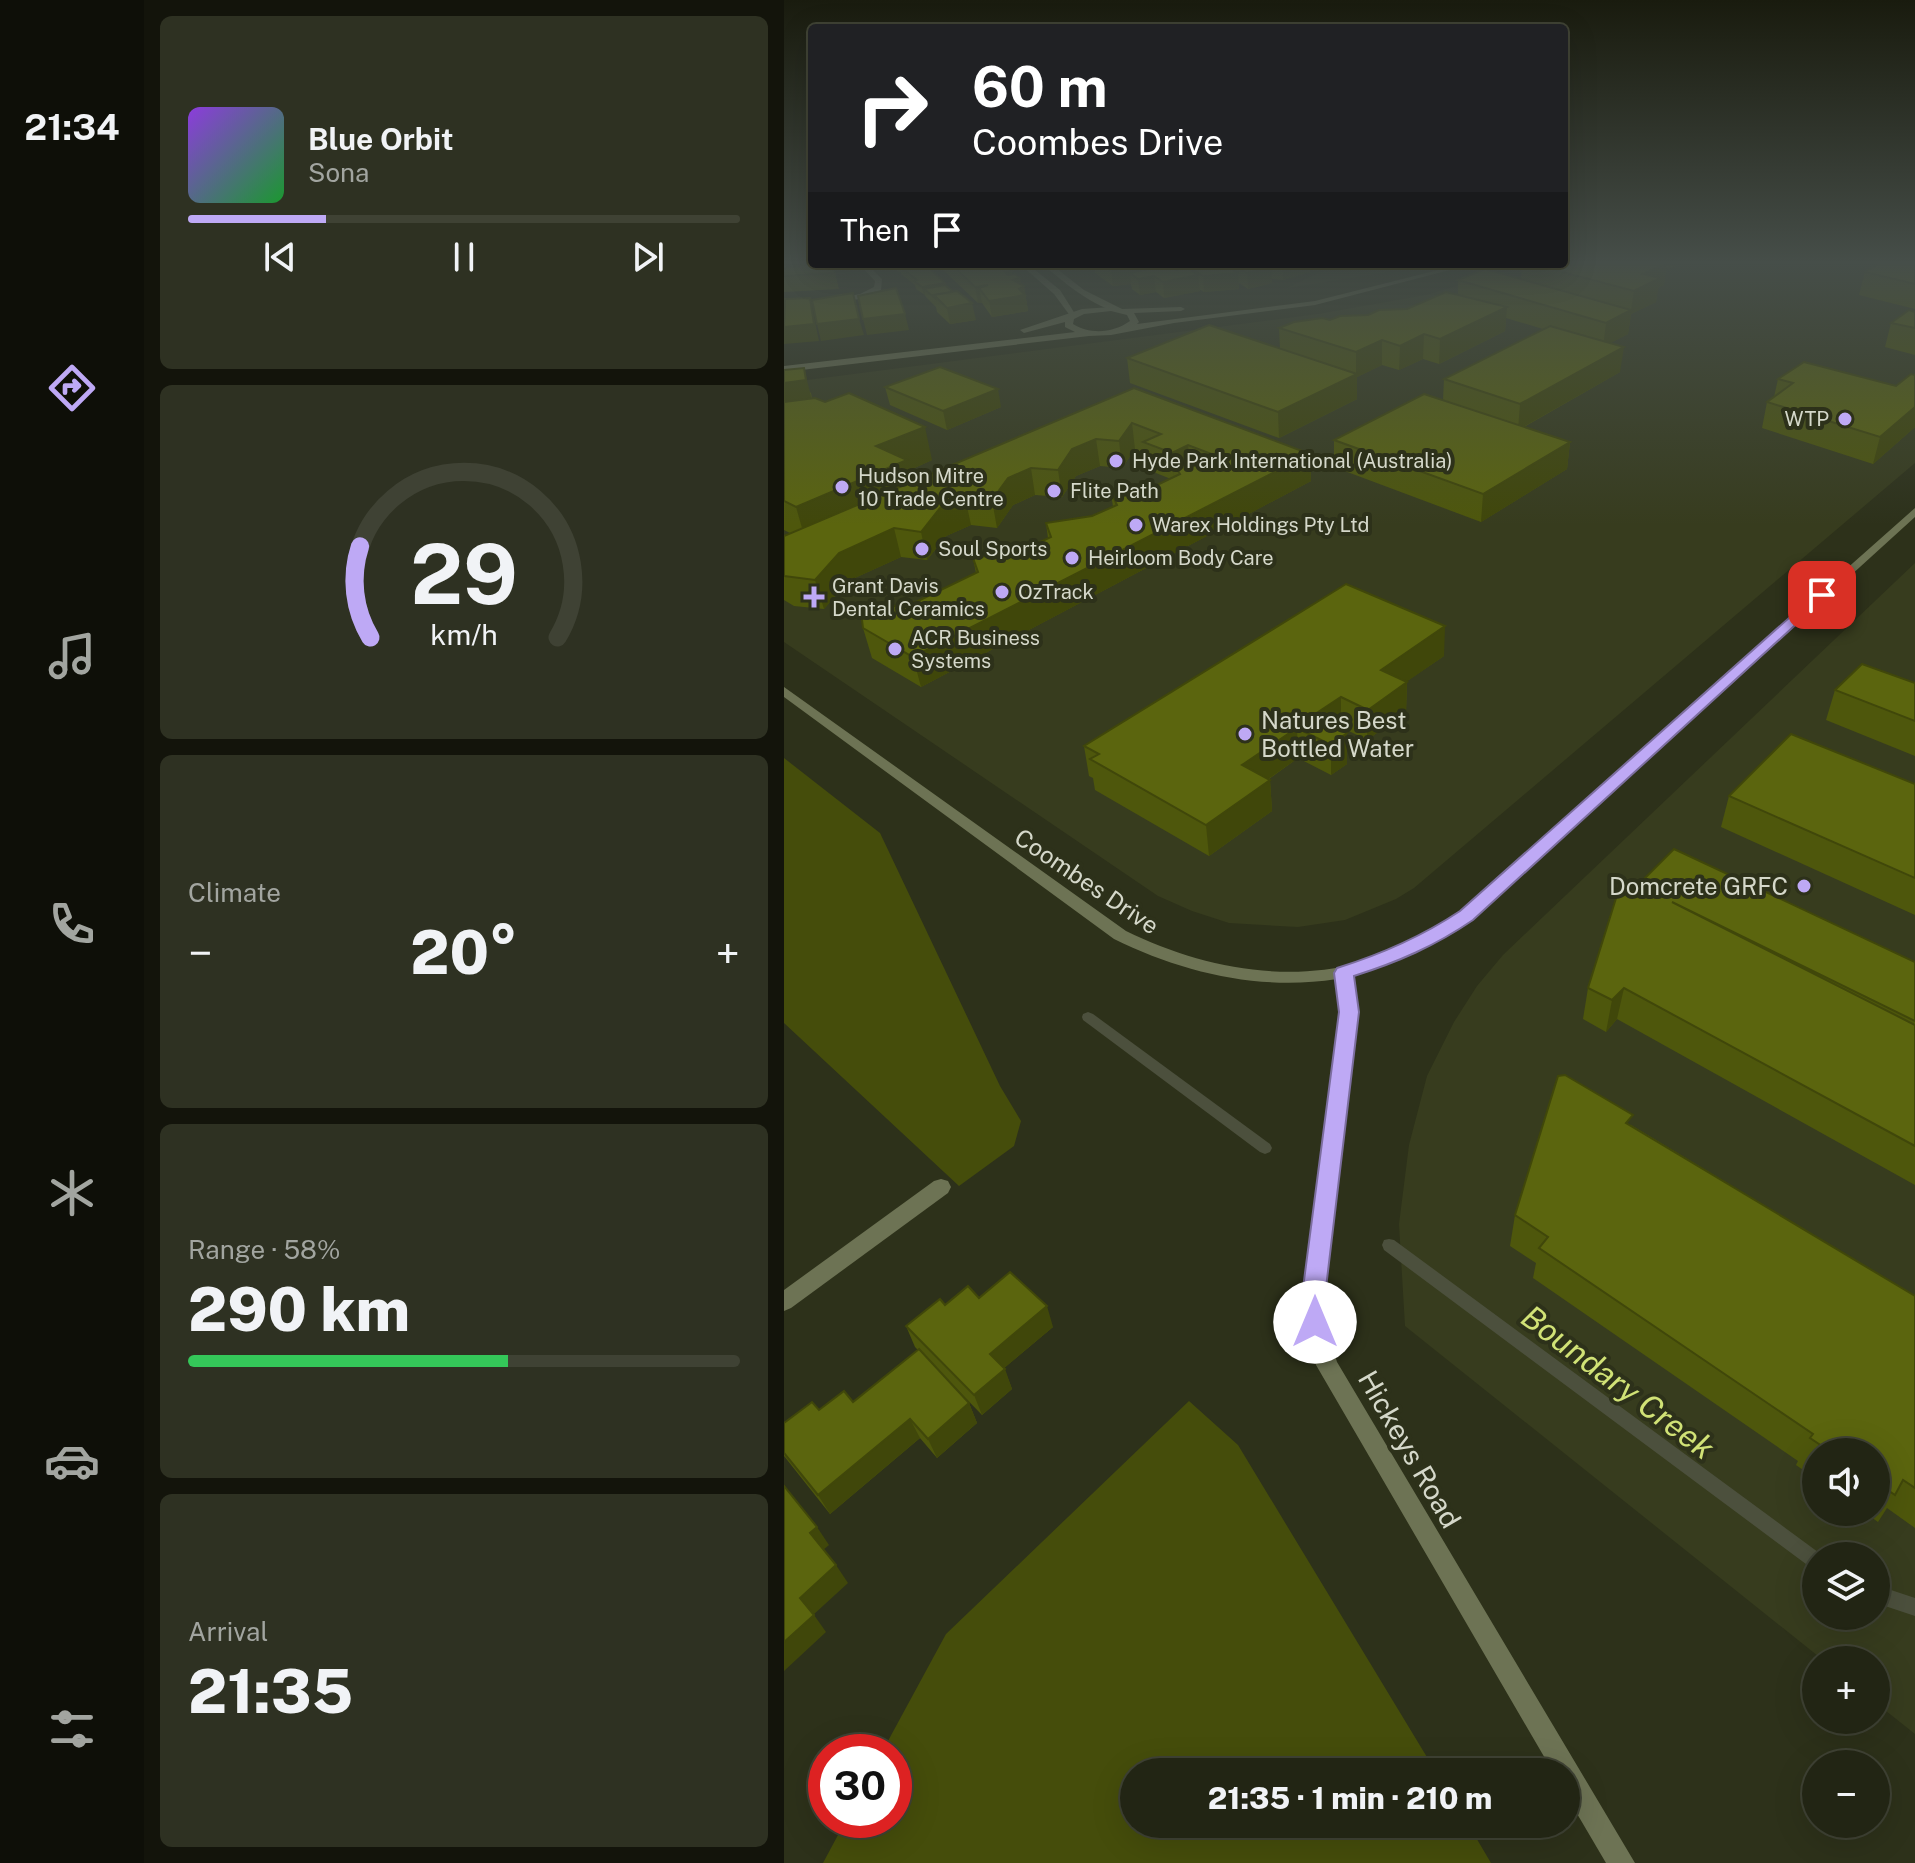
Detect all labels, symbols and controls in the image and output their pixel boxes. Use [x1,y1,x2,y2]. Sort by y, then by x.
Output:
text: 60 m [972,54,1108,120]
icon: right [840,56,944,160]
text: 21:34 [24,106,120,148]
text: Blue Orbit [308,121,454,157]
text: Coombes Drive [972,121,1223,163]
text: Sona [308,157,369,188]
icon: arrive [925,208,969,252]
text: Then [840,212,909,248]
icon: previous [258,235,302,279]
icon: pause [442,235,486,279]
icon: next [626,235,670,279]
icon: directions [44,360,100,416]
place label: WTP [1785,407,1829,431]
marker: WTP [1836,410,1854,428]
place label: Hyde Park International (Australia) [1132,449,1452,473]
marker: Hyde Park International (Australia) [1107,452,1125,470]
place label: Hudson Mitre 10 Trade Centre [858,464,1004,511]
marker: Hudson Mitre 10 Trade Centre [833,478,851,496]
place label: Flite Path [1070,479,1159,503]
marker: Flite Path [1045,482,1063,500]
place label: Warex Holdings Pty Ltd [1152,513,1370,537]
marker: Warex Holdings Pty Ltd [1127,516,1145,534]
text: 29 [410,525,518,623]
place label: Soul Sports [938,537,1047,561]
marker: Soul Sports [913,540,931,558]
place label: Heirloom Body Care [1088,546,1274,570]
marker: Heirloom Body Care [1063,549,1081,567]
pin [1788,561,1856,629]
icon: arrive [1800,573,1844,617]
place label: Grant Davis Dental Ceramics [832,574,985,621]
place label: OzTrack [1018,580,1094,604]
marker: OzTrack [993,583,1011,601]
marker: Grant Davis Dental Ceramics [803,586,825,608]
text: km/h [430,618,498,651]
place label: ACR Business Systems [911,626,1040,673]
icon: music [44,628,100,684]
marker: ACR Business Systems [886,640,904,658]
place label: Natures Best Bottled Water [1261,706,1414,762]
marker: Natures Best Bottled Water [1236,725,1254,743]
street label: Coombes Drive [1010,823,1164,939]
place label: Domcrete GRFC [1609,872,1788,900]
text: Climate [188,877,281,908]
marker: Domcrete GRFC [1795,877,1813,895]
icon: phone [44,896,100,952]
text: 20° [410,917,518,988]
text: − [188,927,212,979]
text: + [716,927,740,979]
icon: climate [44,1165,100,1221]
text: Range · 58% [188,1234,340,1265]
text: 290 km [188,1274,410,1345]
position arrow [1273,1280,1357,1364]
water label: Boundary Creek [1514,1298,1722,1467]
street label: Hickeys Road [1352,1365,1468,1533]
icon: car [44,1433,100,1489]
map controls [1802,1438,1890,1838]
button: sound [1802,1438,1890,1526]
button: layers [1802,1542,1890,1630]
text: Arrival [188,1616,268,1647]
button: + [1802,1646,1890,1734]
text: 21:35 [188,1656,353,1727]
icon: filters [44,1701,100,1757]
speed limit sign: 30 [808,1734,912,1838]
button: − [1802,1750,1890,1838]
text: 21:35 · 1 min · 210 m [1208,1780,1492,1816]

